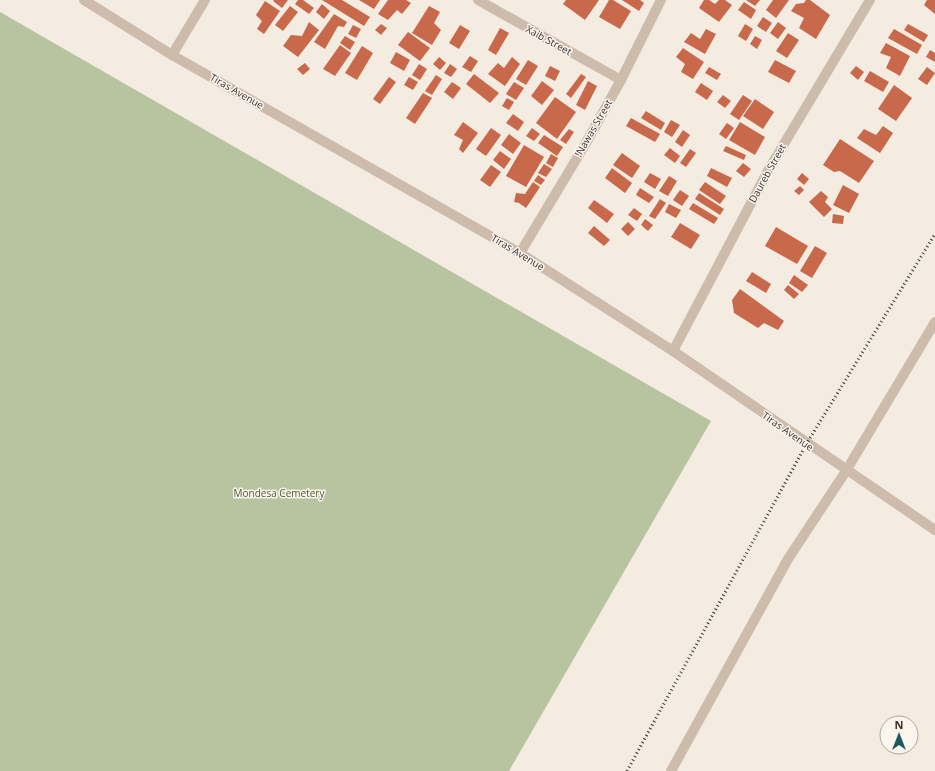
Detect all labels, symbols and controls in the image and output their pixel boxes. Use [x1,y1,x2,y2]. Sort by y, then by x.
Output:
street label: Xaib Street [524,22,575,59]
street label: Tiras Avenue [208,70,267,112]
street label: !Nawas Street [571,96,615,159]
street label: Daureb Street [745,141,789,205]
street label: Tiras Avenue [489,231,548,274]
street label: Tiras Avenue [759,408,817,454]
park label: Mondesa Cemetery [234,486,325,500]
north arrow [879,715,919,755]
text: N [895,717,903,732]

